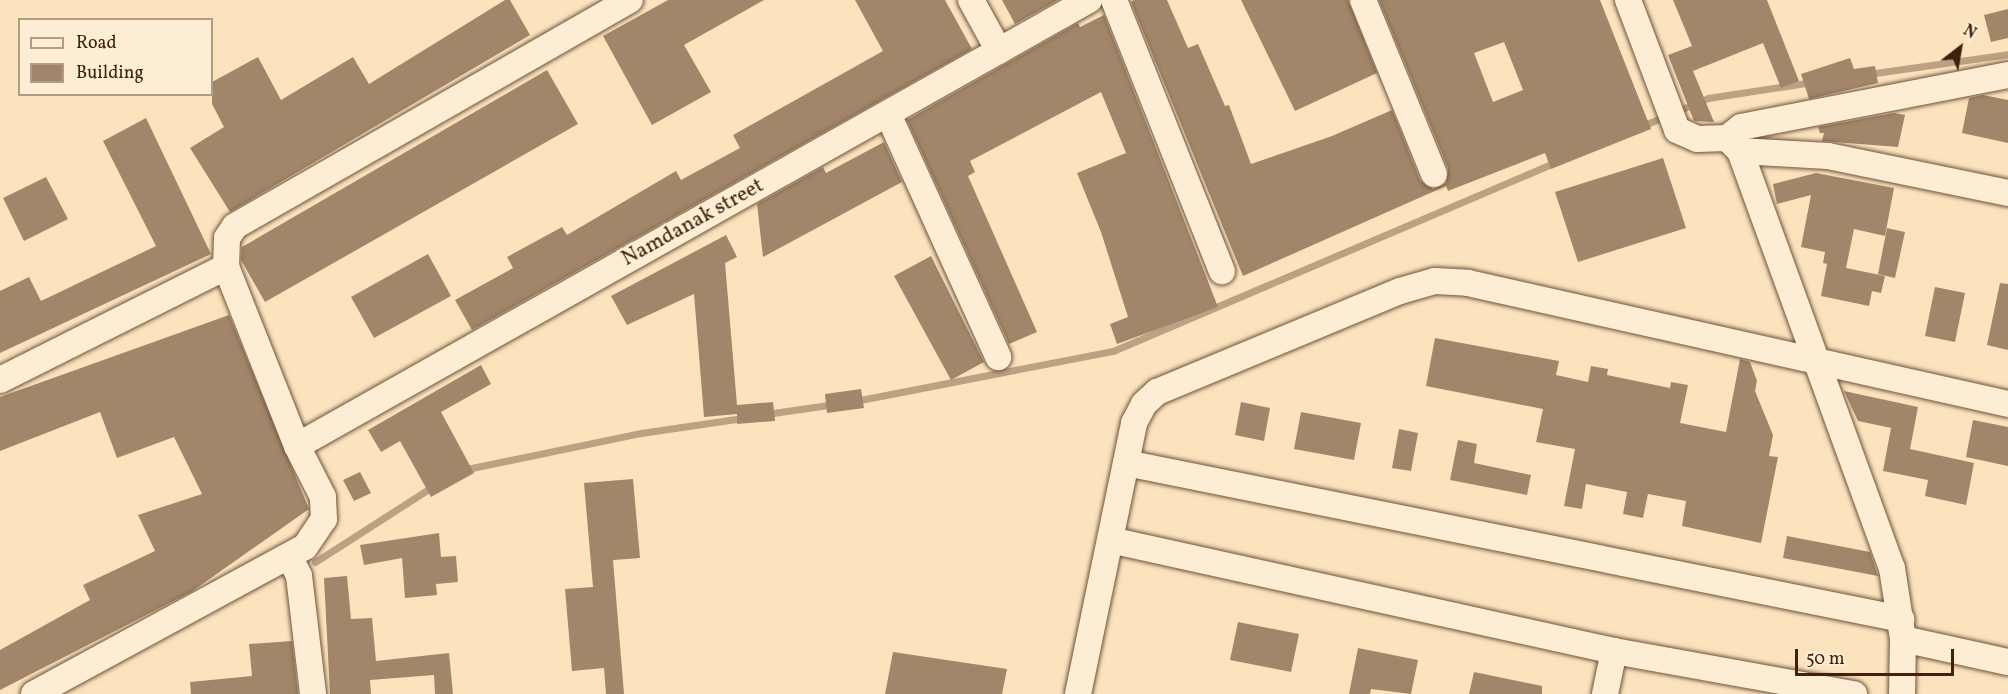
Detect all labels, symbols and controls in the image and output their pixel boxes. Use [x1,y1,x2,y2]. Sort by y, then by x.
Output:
legend [18,18,213,96]
north arrow [1930,18,1990,78]
text: N [1959,20,1980,45]
text: Road [76,31,117,56]
text: Building [76,61,144,86]
street label: Namdanak street [618,174,768,272]
scale bar [1798,637,1957,675]
text: 50 m [1806,647,1845,672]

